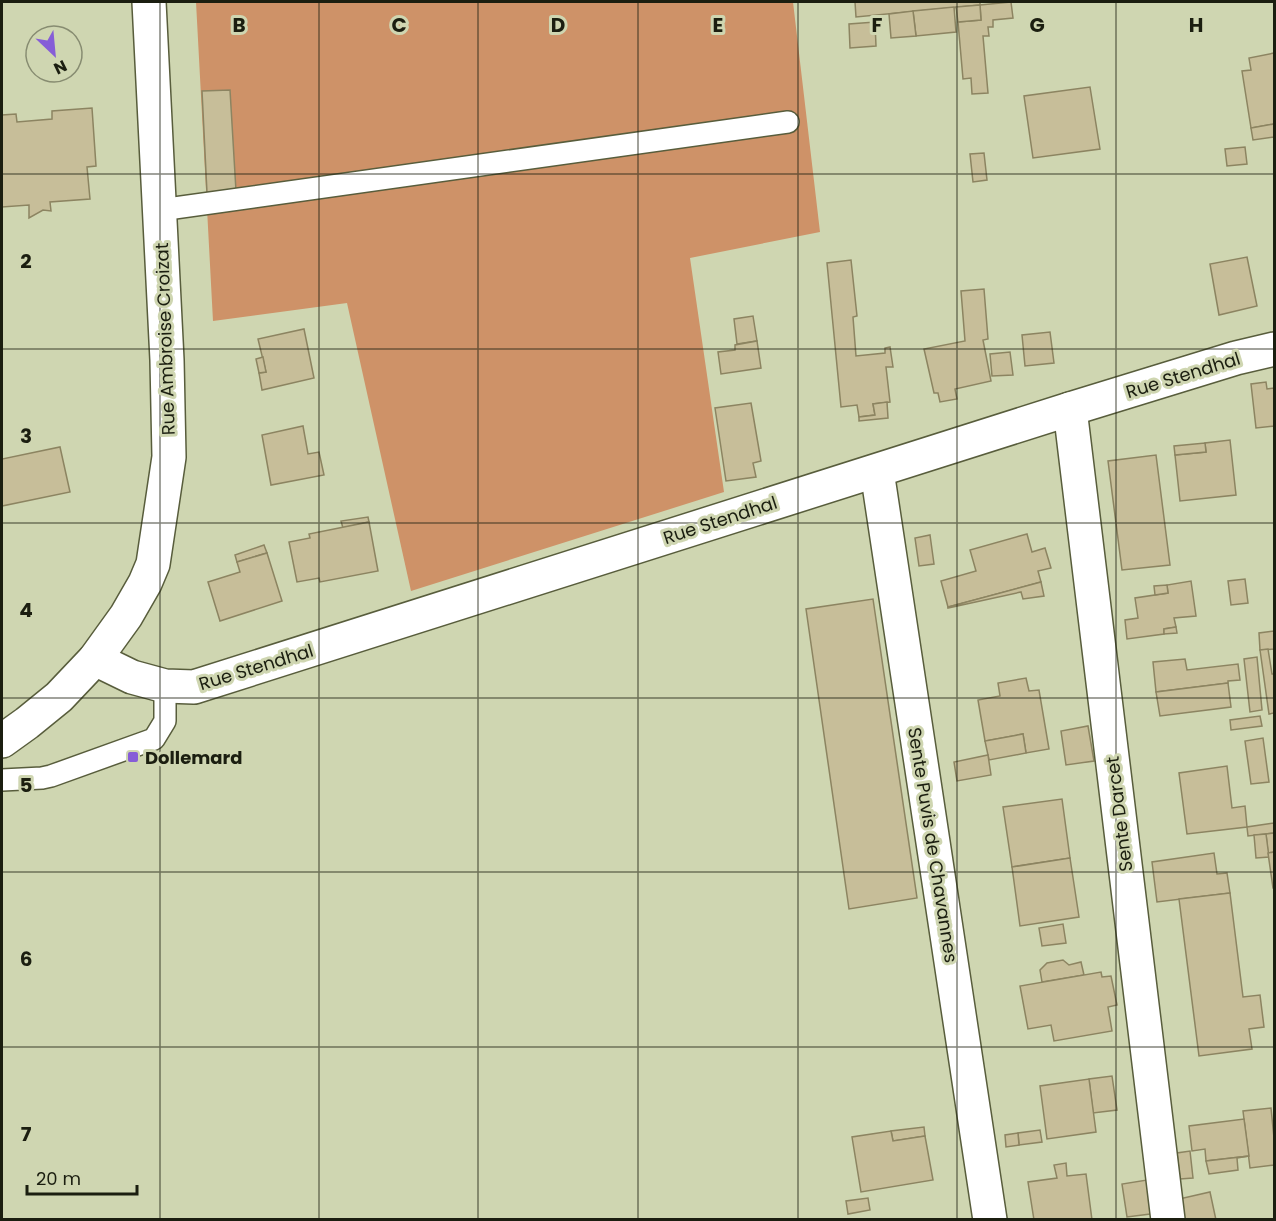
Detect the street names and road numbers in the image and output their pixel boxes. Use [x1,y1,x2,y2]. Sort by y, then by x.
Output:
street label: Rue Ambroise Croizat [149,242,181,436]
street label: Rue Stendhal [1123,346,1243,404]
street label: Rue Stendhal [660,490,780,550]
street label: Rue Stendhal [196,638,316,696]
street label: Sente Puvis de Chavannes [902,726,964,964]
street label: Sente Darcet [1100,755,1138,873]

